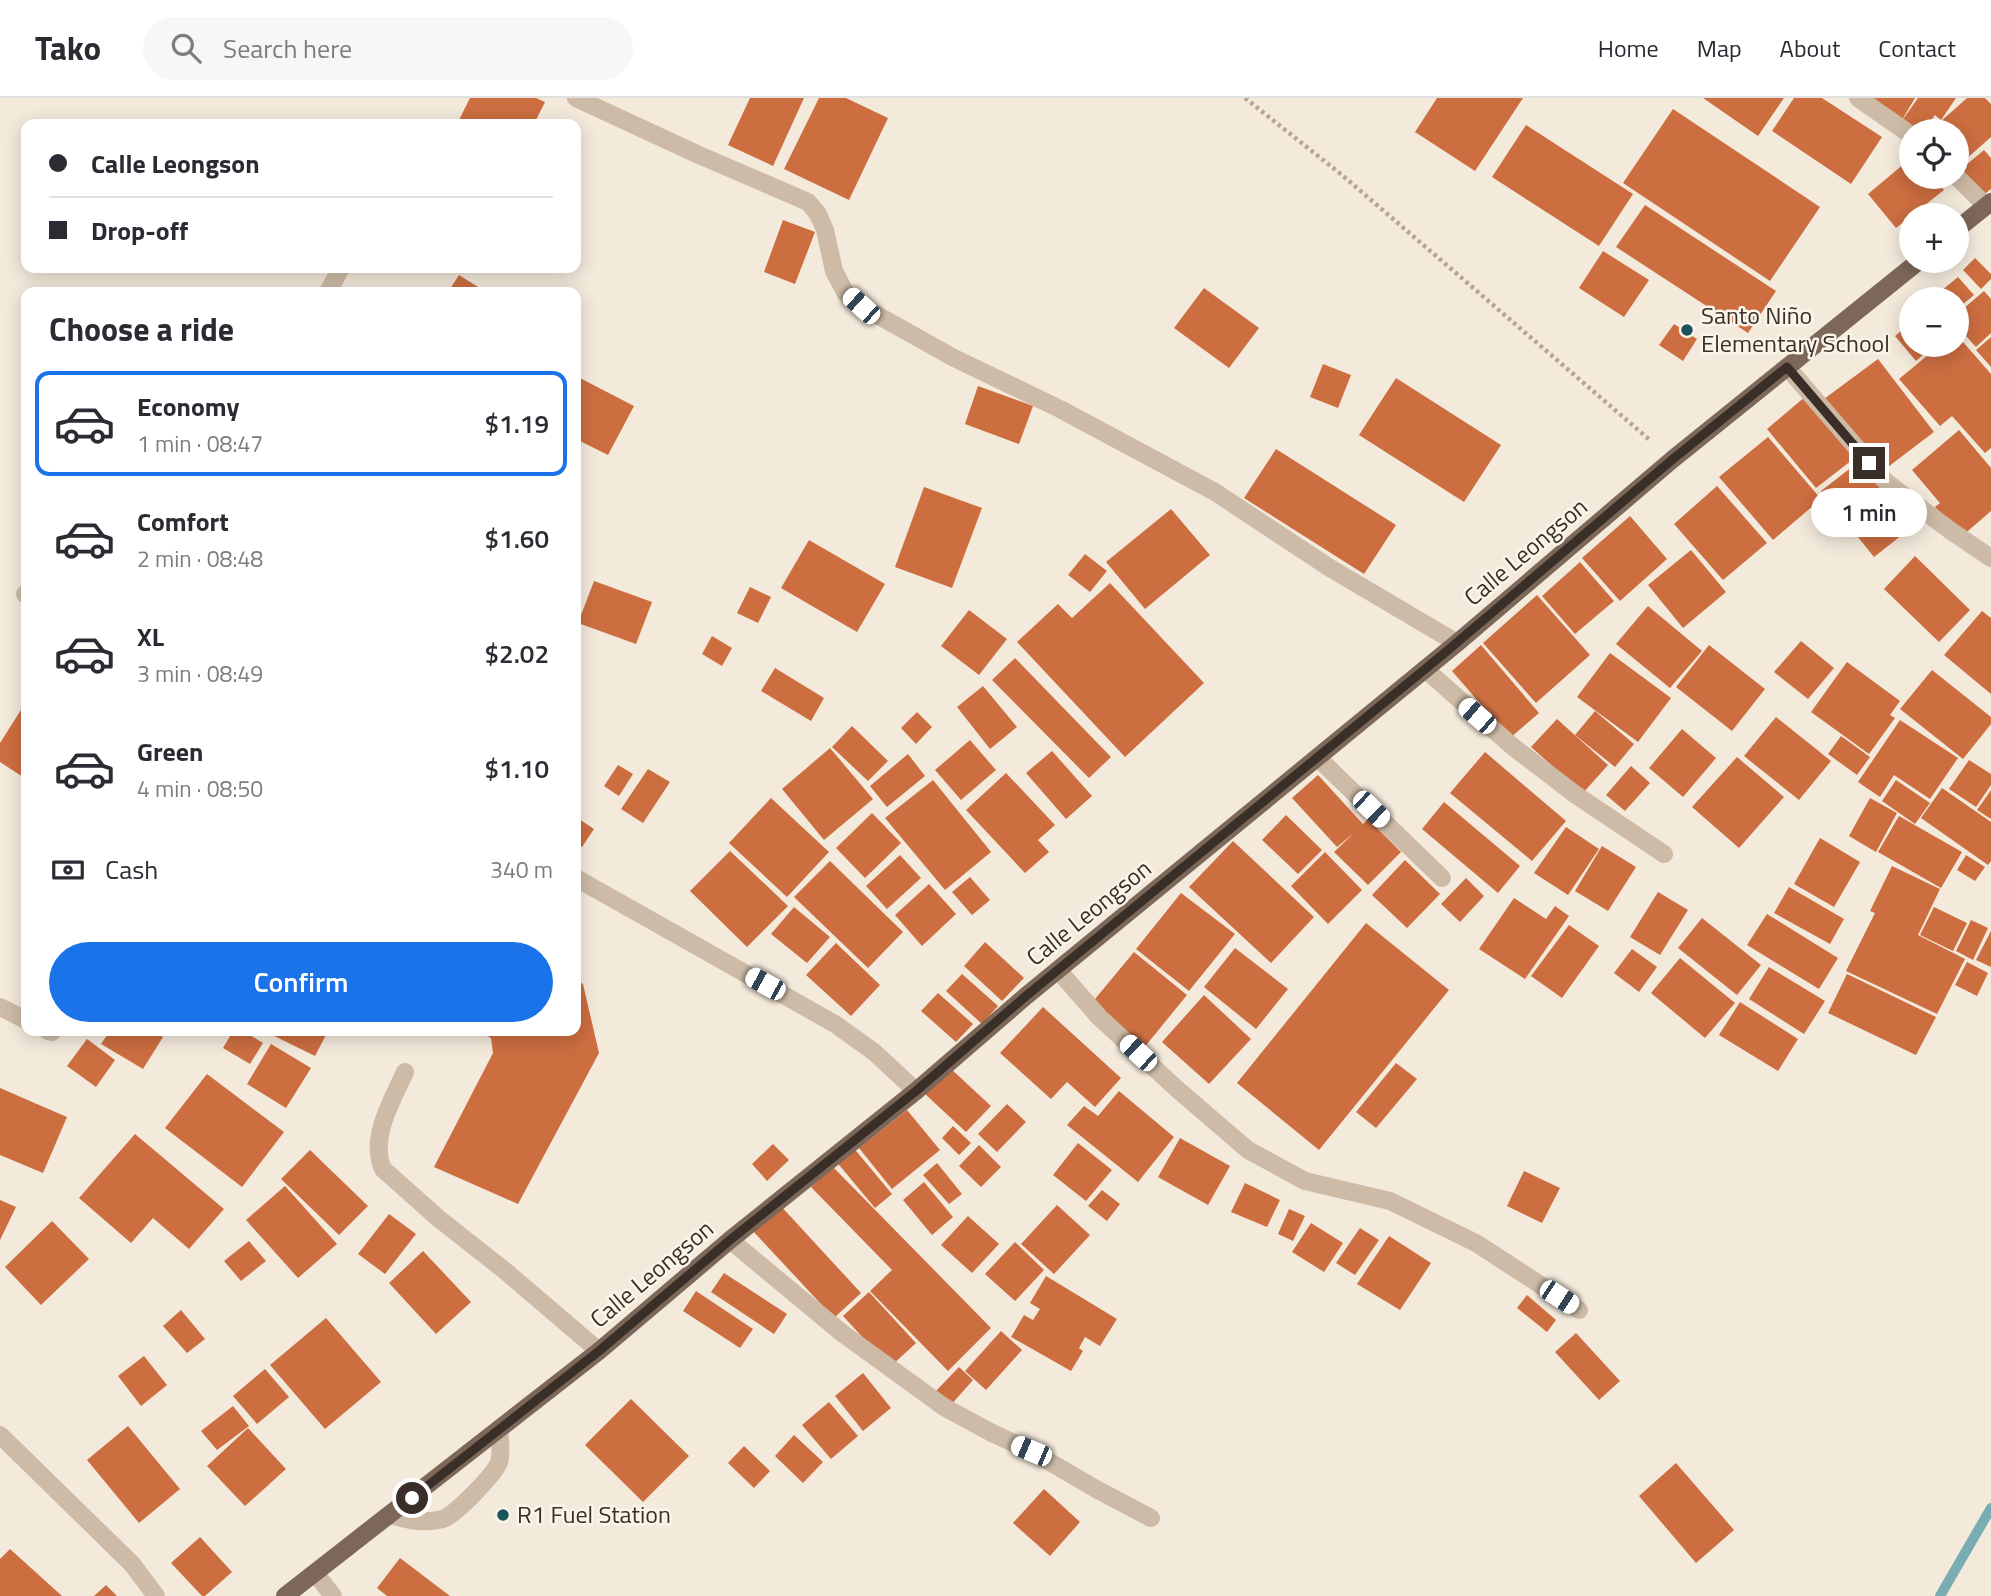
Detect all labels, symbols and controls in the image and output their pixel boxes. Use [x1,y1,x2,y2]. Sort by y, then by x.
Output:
search box [143,17,633,80]
text: Tako [35,23,101,73]
icon: search [167,29,205,67]
text: Search here [223,29,352,68]
text: Home [1598,30,1659,66]
text: Map [1697,30,1742,66]
text: About [1780,30,1840,66]
text: Contact [1878,30,1956,66]
map controls [1899,119,1969,357]
button: locate [1899,119,1969,189]
text: Calle Leongson [91,144,260,183]
button: + [1899,203,1969,273]
text: Drop-off [91,211,188,250]
car [839,284,884,328]
button: − [1899,287,1969,357]
place label: Santo Niño Elementary School [1701,297,1890,361]
text: Choose a ride [49,305,234,353]
marker: Santo Niño Elementary School [1679,322,1695,338]
text: Economy [137,387,239,426]
icon: car [53,392,116,455]
text: $1.19 [485,404,549,443]
text: 1 min · 08:47 [137,426,263,461]
route end [1853,447,1885,479]
callout: 1 min [1811,488,1927,536]
street label: Calle Leongson [1456,489,1595,614]
text: 1 min [1841,495,1897,530]
text: Comfort [137,502,229,541]
icon: car [53,507,116,570]
text: $1.60 [485,519,549,558]
text: 2 min · 08:48 [137,541,263,576]
text: XL [137,617,164,656]
icon: car [53,622,116,685]
text: $2.02 [485,634,549,673]
text: 3 min · 08:49 [137,656,263,691]
car [1455,694,1500,738]
text: Green [137,732,203,771]
icon: car [53,737,116,800]
text: $1.10 [485,749,549,788]
text: 4 min · 08:50 [137,771,263,806]
car [1349,787,1394,831]
text: Cash [105,850,158,889]
icon: cash [49,851,87,889]
street label: Calle Leongson [1018,851,1159,974]
text: 340 m [490,852,553,887]
button: Confirm [49,942,553,1022]
car [742,965,789,1003]
car [1116,1031,1161,1075]
street label: Calle Leongson [582,1211,721,1336]
car [1536,1277,1583,1317]
car [1008,1433,1055,1469]
route start [396,1482,428,1514]
place label: R1 Fuel Station [517,1496,671,1532]
marker: R1 Fuel Station [495,1507,511,1523]

